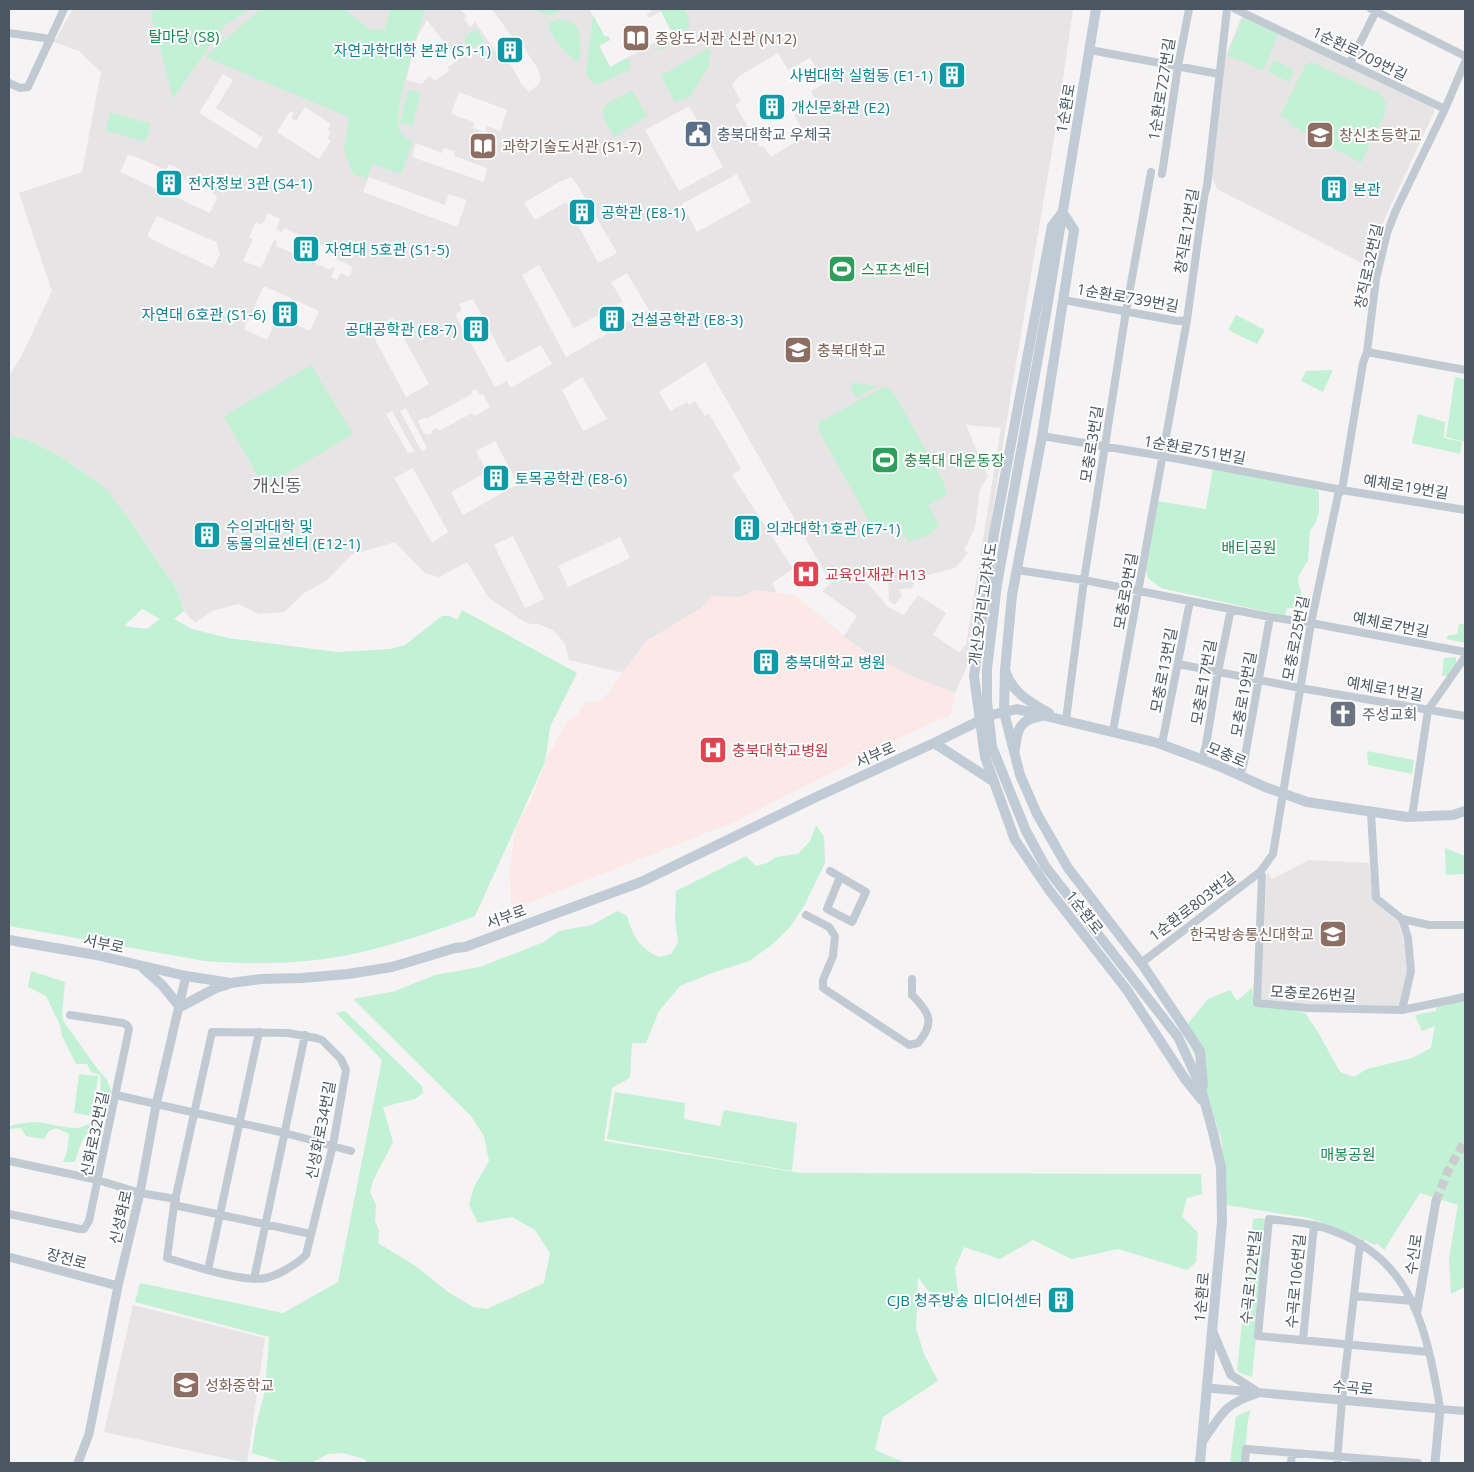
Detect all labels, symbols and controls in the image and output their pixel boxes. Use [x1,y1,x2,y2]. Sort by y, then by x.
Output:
street label: 1순환로709번길 [1309,21,1411,85]
library icon: 중앙도서관 신관 (N12) [621,23,651,53]
park label: 탈마당 (S8) [149,26,219,46]
place label: 중앙도서관 신관 (N12) [655,28,797,48]
building icon: 자연과학대학 본관 (S1-1) [495,35,525,65]
street label: 1순환로727번길 [1143,36,1179,142]
place label: 자연과학대학 본관 (S1-1) [334,40,491,60]
building icon: 사범대학 실험동 (E1-1) [937,60,967,90]
place label: 사범대학 실험동 (E1-1) [789,65,933,85]
street label: 1순환로 [1051,82,1079,134]
building icon: 개신문화관 (E2) [757,92,787,122]
place label: 개신문화관 (E2) [791,97,890,117]
public building icon: 충북대학교 우체국 [683,119,713,149]
school or university icon: 창신초등학교 [1305,120,1335,150]
place label: 충북대학교 우체국 [717,124,831,144]
place label: 창신초등학교 [1339,125,1422,145]
library icon: 과학기술도서관 (S1-7) [468,131,498,161]
place label: 과학기술도서관 (S1-7) [502,136,642,156]
building icon: 전자정보 3관 (S4-1) [154,168,184,198]
place label: 전자정보 3관 (S4-1) [188,173,312,193]
building icon: 본관 [1319,174,1349,204]
place label: 본관 [1353,179,1381,199]
street label: 창직로12번길 [1169,187,1203,275]
building icon: 공학관 (E8-1) [567,197,597,227]
place label: 공학관 (E8-1) [601,202,685,222]
street label: 창직로32번길 [1349,222,1387,310]
building icon: 자연대 5호관 (S1-5) [291,234,321,264]
place label: 자연대 5호관 (S1-5) [325,239,449,259]
sports icon: 스포츠센터 [827,254,857,284]
place label: 스포츠센터 [861,259,930,279]
street label: 1순환로739번길 [1075,278,1181,316]
building icon: 자연대 6호관 (S1-6) [270,299,300,329]
place label: 자연대 6호관 (S1-6) [142,304,266,324]
building icon: 건설공학관 (E8-3) [597,304,627,334]
place label: 건설공학관 (E8-3) [631,309,743,329]
building icon: 공대공학관 (E8-7) [461,314,491,344]
place label: 공대공학관 (E8-7) [345,319,457,339]
school or university icon: 충북대학교 [783,335,813,365]
place label: 충북대학교 [817,340,886,360]
street label: 모충로3번길 [1075,404,1107,484]
street label: 1순환로751번길 [1142,430,1248,468]
sports icon: 충북대 대운동장 [870,445,900,475]
place label: 충북대 대운동장 [904,450,1005,470]
building icon: 토목공학관 (E8-6) [481,463,511,493]
place label: 토목공학관 (E8-6) [515,468,627,488]
street label: 예체로19번길 [1362,469,1450,503]
district label: 개신동 [252,473,302,497]
building icon: 의과대학1호관 (E7-1) [732,513,762,543]
place label: 수의과대학 및 동물의료센터 (E12-1) [226,516,360,553]
place label: 의과대학1호관 (E7-1) [766,518,900,538]
building icon: 수의과대학 및 동물의료센터 (E12-1) [192,520,222,550]
park label: 배티공원 [1221,537,1277,557]
street label: 개신오거리고가차도 [963,541,1001,667]
street label: 모충로9번길 [1108,551,1142,631]
hospital icon: 교육인재관 H13 [791,559,821,589]
place label: 교육인재관 H13 [825,564,926,584]
street label: 모충로25번길 [1277,594,1313,682]
street label: 예체로7번길 [1351,607,1431,641]
street label: 모충로13번길 [1145,626,1181,714]
street label: 모충로17번길 [1186,638,1220,726]
building icon: 충북대학교 병원 [751,647,781,677]
street label: 모충로19번길 [1226,650,1260,738]
place label: 충북대학교 병원 [785,652,886,672]
street label: 예체로1번길 [1345,671,1425,705]
church icon: 주성교회 [1328,699,1358,729]
place label: 주성교회 [1362,704,1417,724]
hospital icon: 충북대학교병원 [698,735,728,765]
street label: 서부로 [852,736,898,772]
street label: 모충로 [1204,737,1250,771]
place label: 충북대학교병원 [732,740,829,760]
street label: 1순환로803번길 [1145,867,1239,945]
street label: 1순환로 [1062,886,1108,938]
street label: 서부로 [483,900,529,932]
school or university icon: 한국방송통신대학교 [1318,919,1348,949]
place label: 한국방송통신대학교 [1190,924,1314,944]
street label: 서부로 [82,929,126,957]
street label: 모충로26번길 [1269,981,1357,1005]
street label: 신성화로34번길 [301,1079,339,1181]
street label: 신화로32번길 [75,1090,113,1178]
park label: 매봉공원 [1320,1144,1376,1164]
street label: 신성화로 [104,1188,136,1246]
street label: 수곡로122번길 [1235,1229,1265,1325]
street label: 수신로 [1400,1232,1426,1276]
street label: 수곡로106번길 [1281,1233,1309,1329]
street label: 장전로 [44,1243,90,1273]
street label: 1순환로 [1189,1271,1213,1323]
building icon: CJB 청주방송 미디어센터 [1046,1285,1076,1315]
place label: CJB 청주방송 미디어센터 [887,1290,1042,1310]
school or university icon: 성화중학교 [171,1370,201,1400]
place label: 성화중학교 [205,1375,274,1395]
street label: 수곡로 [1332,1375,1374,1399]

